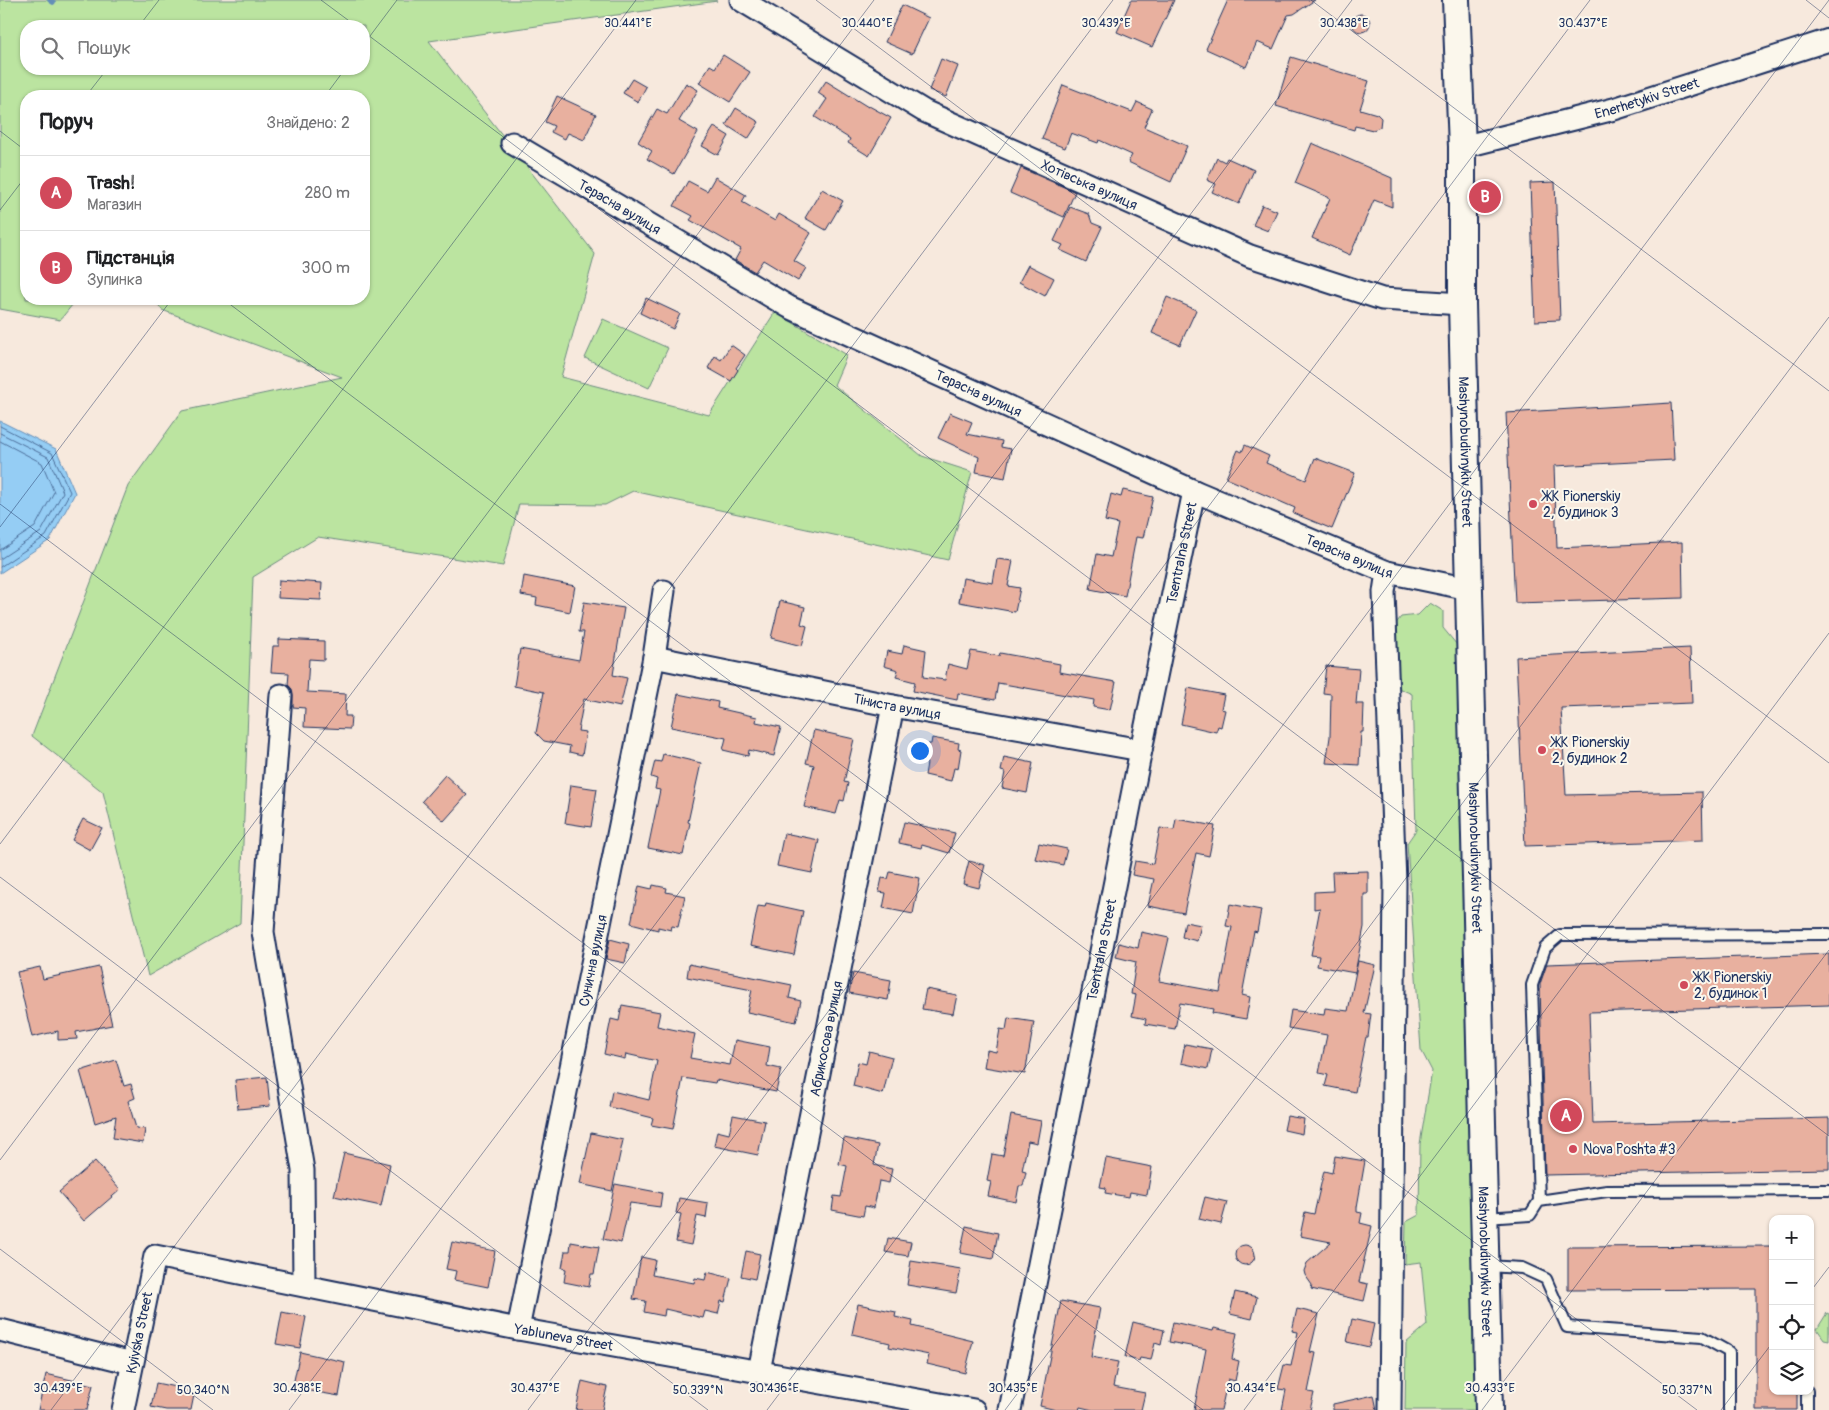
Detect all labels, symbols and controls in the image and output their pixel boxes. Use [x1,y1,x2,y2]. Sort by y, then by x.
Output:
text: 30.441°E [604,16,652,31]
text: 30.440°E [841,16,893,31]
text: 30.439°E [1082,16,1130,31]
text: 30.438°E [1320,16,1368,31]
text: 30.437°E [1558,16,1608,31]
search box [20,20,370,75]
icon: search [38,34,66,62]
text: Пошук [78,36,131,60]
street label: Enerhetykiv Street [1593,74,1701,123]
text: Поруч [40,109,93,136]
text: Знайдено: 2 [267,113,350,133]
street label: Хотівська вулиця [1038,156,1140,214]
text: Trash! [87,171,135,195]
street label: Терасна вулиця [575,176,664,238]
pin: B [1469,178,1501,216]
text: A [51,183,61,203]
text: 280 m [304,183,350,203]
text: Магазин [87,195,142,215]
text: Підстанція [87,246,175,270]
text: B [51,258,61,278]
text: 300 m [302,258,350,278]
text: Зупинка [87,270,142,290]
street label: Терасна вулиця [932,366,1024,421]
street label: Mashynobudivnykiv Street [1455,376,1475,528]
place label: ЖК Pionerskiy 2, будинок 3 [1541,488,1620,521]
marker: ЖК Pionerskiy 2, будинок 3 [1527,498,1539,510]
street label: Tsentralna Street [1163,500,1201,606]
street label: Терасна вулиця [1303,531,1394,582]
street label: Тіниста вулиця [852,690,942,723]
place label: ЖК Pionerskiy 2, будинок 2 [1550,734,1629,767]
your location [907,738,933,764]
marker: ЖК Pionerskiy 2, будинок 2 [1536,744,1548,756]
street label: Mashynobudivnykiv Street [1465,782,1485,934]
street label: Tsentralna Street [1083,897,1120,1003]
street label: Сунична вулиця [575,913,611,1008]
place label: ЖК Pionerskiy 2, будинок 1 [1692,969,1771,1002]
street label: Абрикосова вулиця [806,979,846,1098]
marker: ЖК Pionerskiy 2, будинок 1 [1678,979,1690,991]
pin: A [1550,1097,1582,1135]
place label: Nova Poshta #3 [1583,1141,1676,1158]
marker: Nova Poshta #3 [1567,1143,1579,1155]
street label: Mashynobudivnykiv Street [1475,1186,1495,1338]
map controls [1769,1215,1814,1395]
button: + [1769,1215,1814,1260]
button: − [1769,1260,1814,1305]
street label: Kyivska Street [123,1290,156,1375]
button: locate [1769,1305,1814,1350]
street label: Yabluneva Street [512,1320,615,1355]
button: layers [1769,1350,1814,1395]
text: 30.439°E [34,1381,82,1396]
text: 30.438°E [273,1381,321,1396]
text: 30.437°E [510,1381,560,1396]
text: 30.436°E [749,1381,799,1396]
text: 30.435°E [988,1381,1038,1396]
text: 30.434°E [1226,1381,1276,1396]
text: 30.433°E [1465,1381,1515,1396]
text: 50.340°N [177,1383,229,1398]
text: 50.339°N [673,1383,723,1398]
text: 50.337°N [1662,1383,1712,1398]

